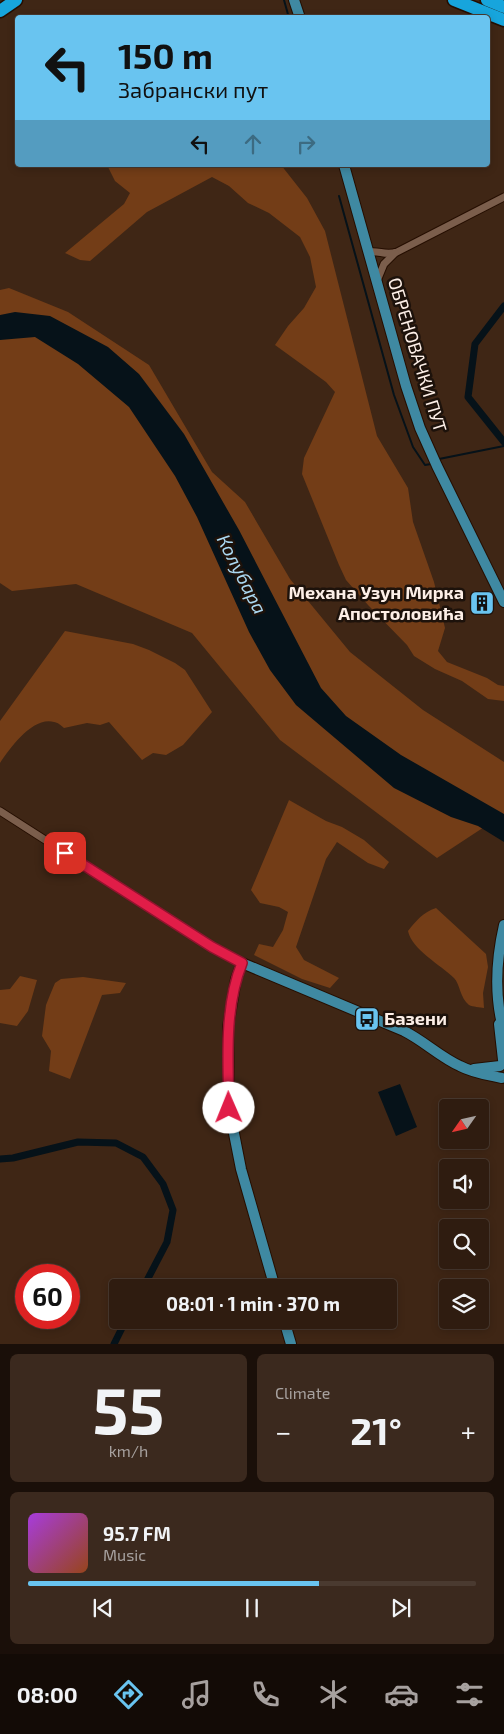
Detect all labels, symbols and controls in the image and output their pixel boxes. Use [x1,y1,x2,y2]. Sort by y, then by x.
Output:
text: 150 m [118,34,213,76]
icon: left [35,35,100,100]
text: Забрански пут [118,76,268,102]
icon: left [186,130,214,158]
icon: ahead [239,130,267,158]
icon: right [292,130,320,158]
street label: ОБРЕНОВАЧКИ ПУТ [384,275,452,435]
water label: Колубара [213,530,272,618]
place label: Механа Узун Мирка Апостоловића [288,581,464,624]
building icon: Механа Узун Мирка Апостоловића [469,590,495,616]
pin [44,832,86,874]
icon: arrive [51,839,79,867]
bus stop icon: Базени [354,1006,380,1032]
place label: Базени [384,1007,447,1029]
position arrow [202,1081,254,1133]
north arrow [439,1099,489,1149]
map controls [439,1099,489,1329]
button: sound [439,1159,489,1209]
button: search [439,1219,489,1269]
speed limit sign: 60 [15,1264,80,1329]
button: layers [439,1279,489,1329]
text: 08:01 · 1 min · 370 m [166,1292,340,1315]
text: 55 [93,1369,164,1447]
text: Climate [275,1383,330,1402]
text: 21° [350,1407,402,1453]
text: − [275,1414,291,1448]
text: + [461,1414,476,1448]
text: km/h [109,1441,148,1460]
text: 95.7 FM [103,1522,171,1545]
text: Music [103,1545,146,1564]
icon: previous [89,1594,117,1622]
icon: pause [238,1594,266,1622]
icon: next [387,1594,415,1622]
icon: directions [111,1677,146,1712]
icon: music [179,1677,214,1712]
icon: phone [248,1677,283,1712]
icon: climate [316,1677,351,1712]
icon: car [384,1677,419,1712]
icon: filters [452,1677,487,1712]
text: 08:00 [17,1681,78,1707]

